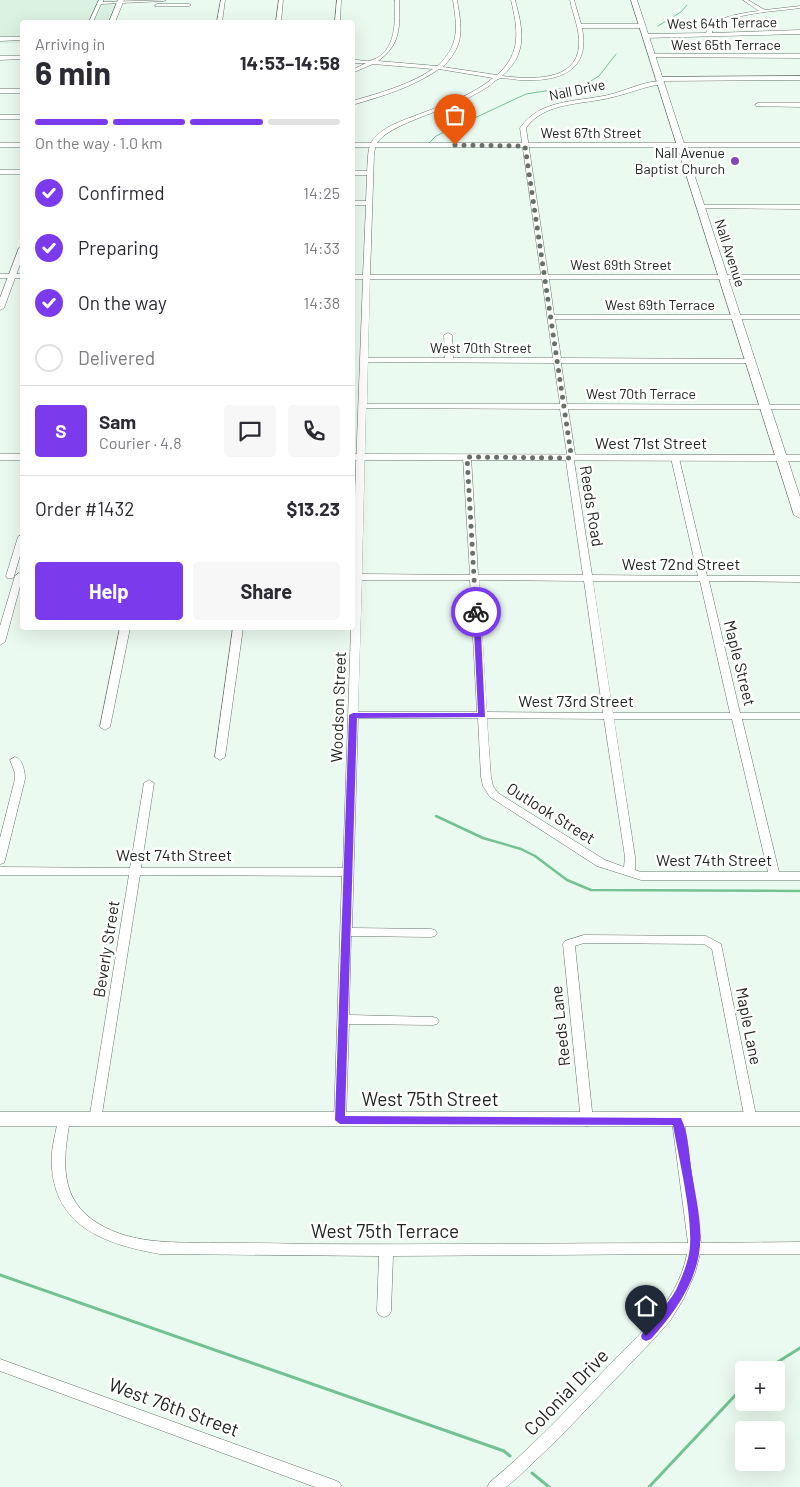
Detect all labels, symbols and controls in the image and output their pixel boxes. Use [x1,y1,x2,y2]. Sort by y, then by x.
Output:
street label: West 64th Terrace [667,13,777,32]
text: Arriving in [35,34,105,53]
street label: West 65th Terrace [671,36,781,53]
text: 14:53–14:58 [240,51,340,74]
text: 6 min [35,53,111,91]
street label: Nall Drive [547,75,607,104]
pin [434,94,476,145]
icon: bag [441,101,469,129]
street label: West 67th Street [540,124,642,141]
text: On the way · 1.0 km [35,133,162,152]
place label: Nall Avenue Baptist Church [635,144,725,177]
marker: Nall Avenue Baptist Church [729,155,741,167]
icon: check [35,179,63,207]
text: Confirmed [78,181,165,204]
text: 14:25 [303,183,340,202]
street label: Nall Avenue [712,217,749,289]
icon: check [35,234,63,262]
text: Preparing [78,236,159,259]
text: 14:33 [304,238,340,257]
street label: West 69th Street [570,256,672,273]
icon: check [35,289,63,317]
text: On the way [78,291,167,314]
text: 14:38 [304,293,340,312]
street label: West 69th Terrace [605,296,715,313]
street label: West 70th Street [430,339,532,356]
text: Delivered [78,346,155,369]
street label: West 70th Terrace [586,385,696,402]
button: chat [224,405,276,457]
button: phone [288,405,340,457]
text: Sam [99,410,136,433]
text: S [55,419,67,442]
text: Courier · 4.8 [99,433,182,452]
street label: West 71st Street [595,433,707,452]
street label: Reeds Road [577,464,608,548]
text: Order #1432 [35,497,134,520]
text: $13.23 [286,497,340,520]
street label: West 72nd Street [622,554,740,573]
button: Help [35,562,183,620]
button: Share [193,562,340,620]
courier [451,587,501,637]
icon: bike [462,598,490,626]
street label: Maple Street [721,618,760,708]
street label: Woodson Street [326,651,349,763]
street label: West 73rd Street [518,691,634,710]
street label: Outlook Street [504,778,599,847]
street label: West 74th Street [116,845,232,864]
street label: West 74th Street [656,850,772,869]
street label: Beverly Street [88,899,123,999]
street label: Reeds Lane [546,985,573,1067]
street label: Maple Lane [733,986,766,1066]
street label: West 75th Street [361,1087,499,1110]
street label: West 75th Terrace [311,1219,459,1242]
pin [625,1285,667,1336]
icon: home [632,1292,660,1320]
street label: Colonial Drive [518,1343,613,1440]
map controls [735,1361,785,1471]
button: + [735,1361,785,1411]
street label: West 76th Street [106,1372,243,1441]
button: − [735,1421,785,1471]

